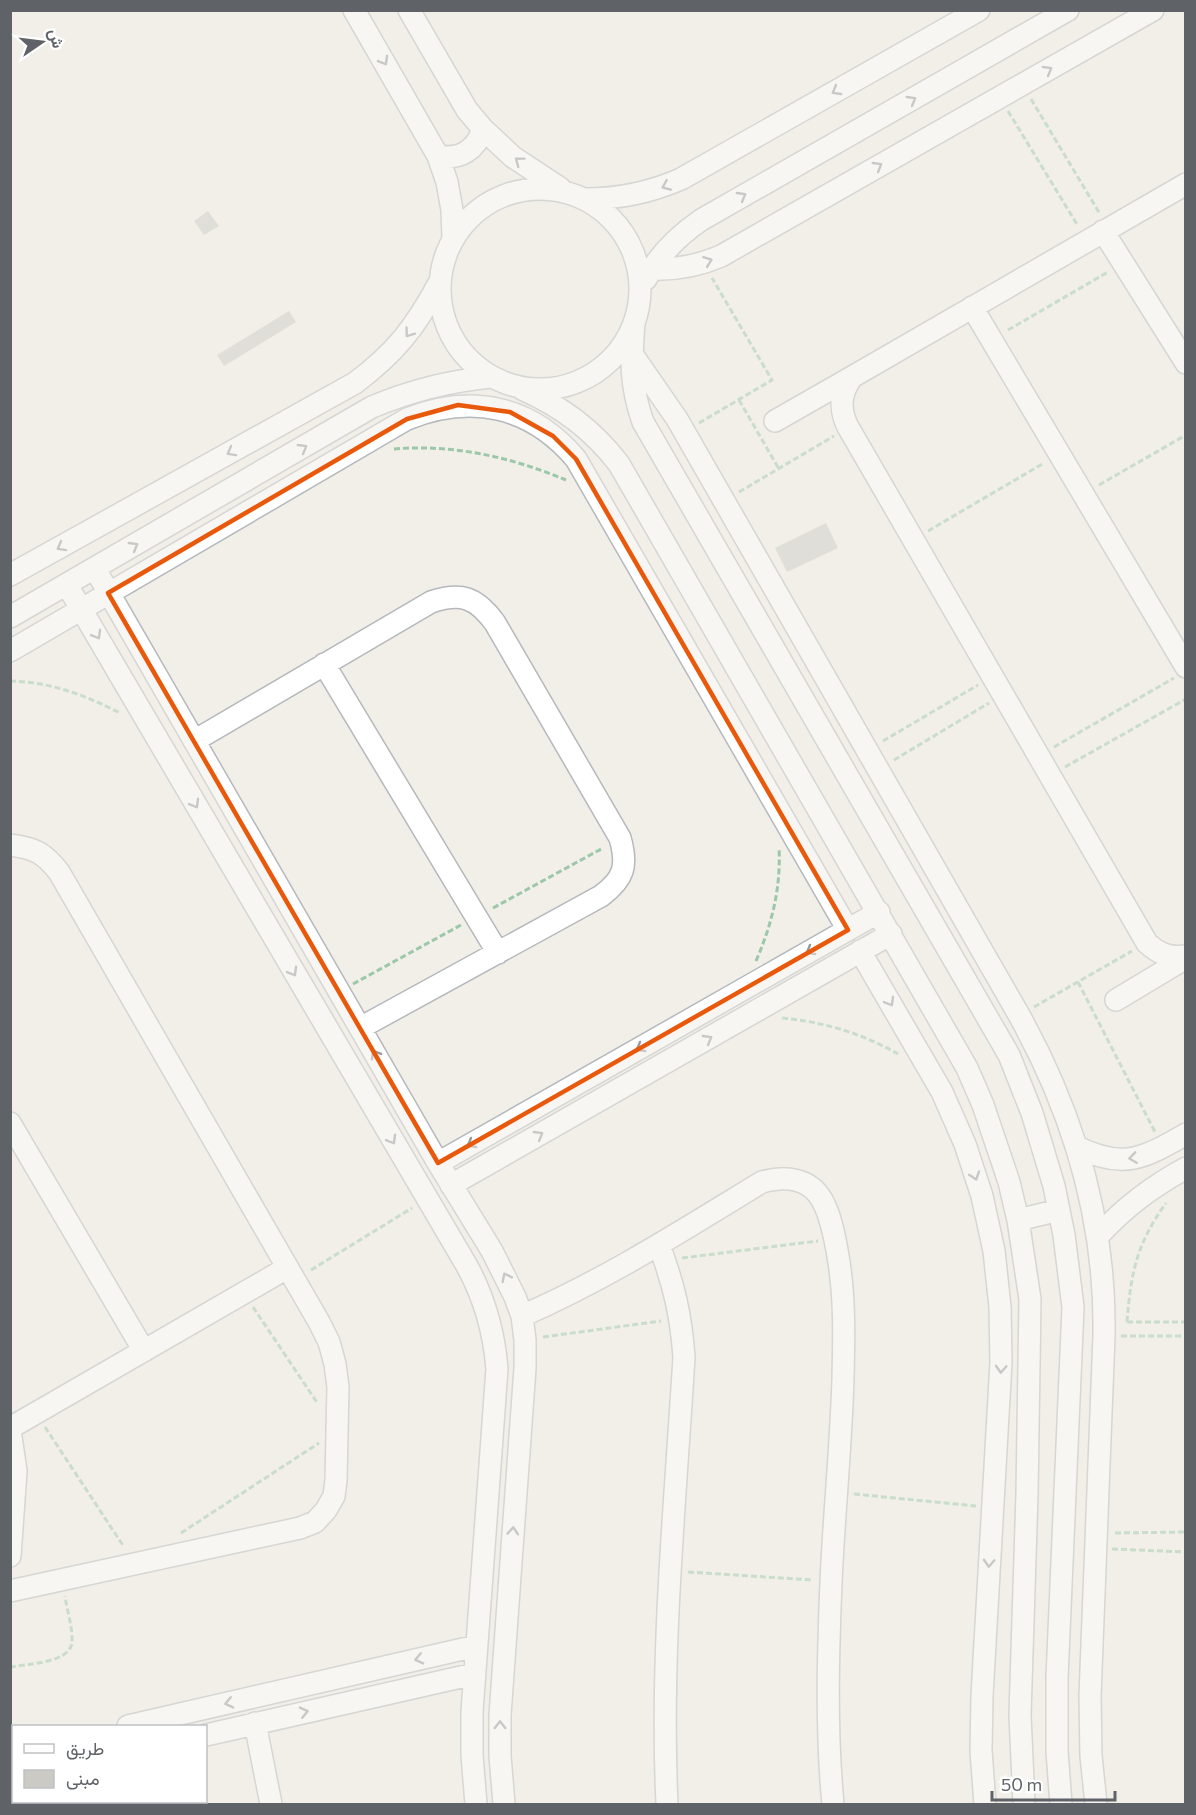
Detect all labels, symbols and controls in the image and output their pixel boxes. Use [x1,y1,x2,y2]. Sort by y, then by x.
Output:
north arrow [12,12,72,72]
text: ش [45,27,69,50]
one-way arrow [376,55,388,65]
one-way arrow [1042,66,1052,77]
one-way arrow [832,84,842,95]
one-way arrow [906,96,916,107]
one-way arrow [514,157,525,168]
one-way arrow [872,162,883,174]
one-way arrow [661,179,672,191]
one-way arrow [736,192,747,204]
one-way arrow [702,256,713,268]
one-way arrow [405,326,416,337]
one-way arrow [297,444,307,455]
one-way arrow [227,445,238,456]
one-way arrow [57,540,67,551]
one-way arrow [128,542,138,553]
one-way arrow [89,629,101,639]
one-way arrow [187,798,199,808]
one-way arrow [806,944,816,956]
one-way arrow [286,966,298,976]
one-way arrow [882,996,894,1006]
one-way arrow [702,1035,712,1046]
one-way arrow [636,1041,646,1052]
one-way arrow [371,1050,383,1060]
one-way arrow [533,1131,543,1143]
one-way arrow [385,1134,396,1144]
one-way arrow [466,1137,477,1148]
one-way arrow [1128,1151,1138,1164]
one-way arrow [968,1170,980,1181]
one-way arrow [501,1272,513,1283]
one-way arrow [994,1364,1007,1373]
one-way arrow [507,1526,520,1535]
one-way arrow [983,1559,996,1568]
one-way arrow [415,1652,425,1665]
one-way arrow [225,1696,235,1709]
one-way arrow [298,1707,308,1720]
one-way arrow [494,1721,506,1730]
legend [12,1725,207,1803]
text: طريق [66,1737,104,1760]
scale bar [992,1764,1115,1802]
text: مبنى [66,1767,100,1790]
text: 50 m [1001,1773,1042,1795]

